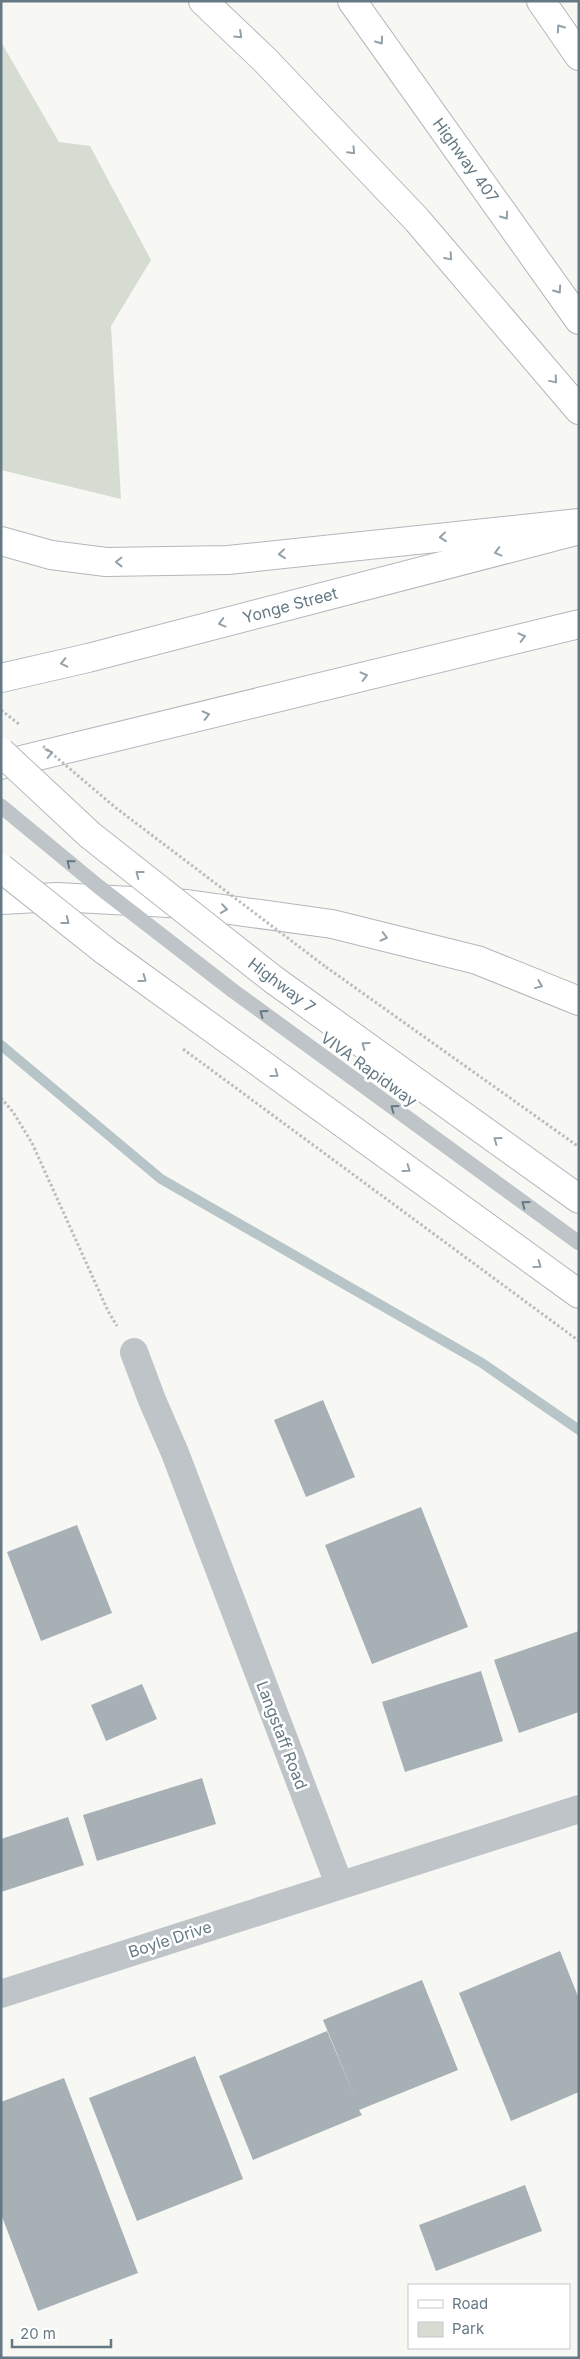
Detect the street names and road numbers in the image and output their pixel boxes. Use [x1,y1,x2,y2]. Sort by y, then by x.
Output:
street label: Highway 407 [429,114,503,206]
street label: Yonge Street [240,583,340,627]
street label: Highway 7 [244,953,320,1017]
street label: VIVA Rapidway [317,1027,421,1111]
street label: Langstaff Road [252,1678,312,1792]
street label: Boyle Drive [126,1916,214,1962]

